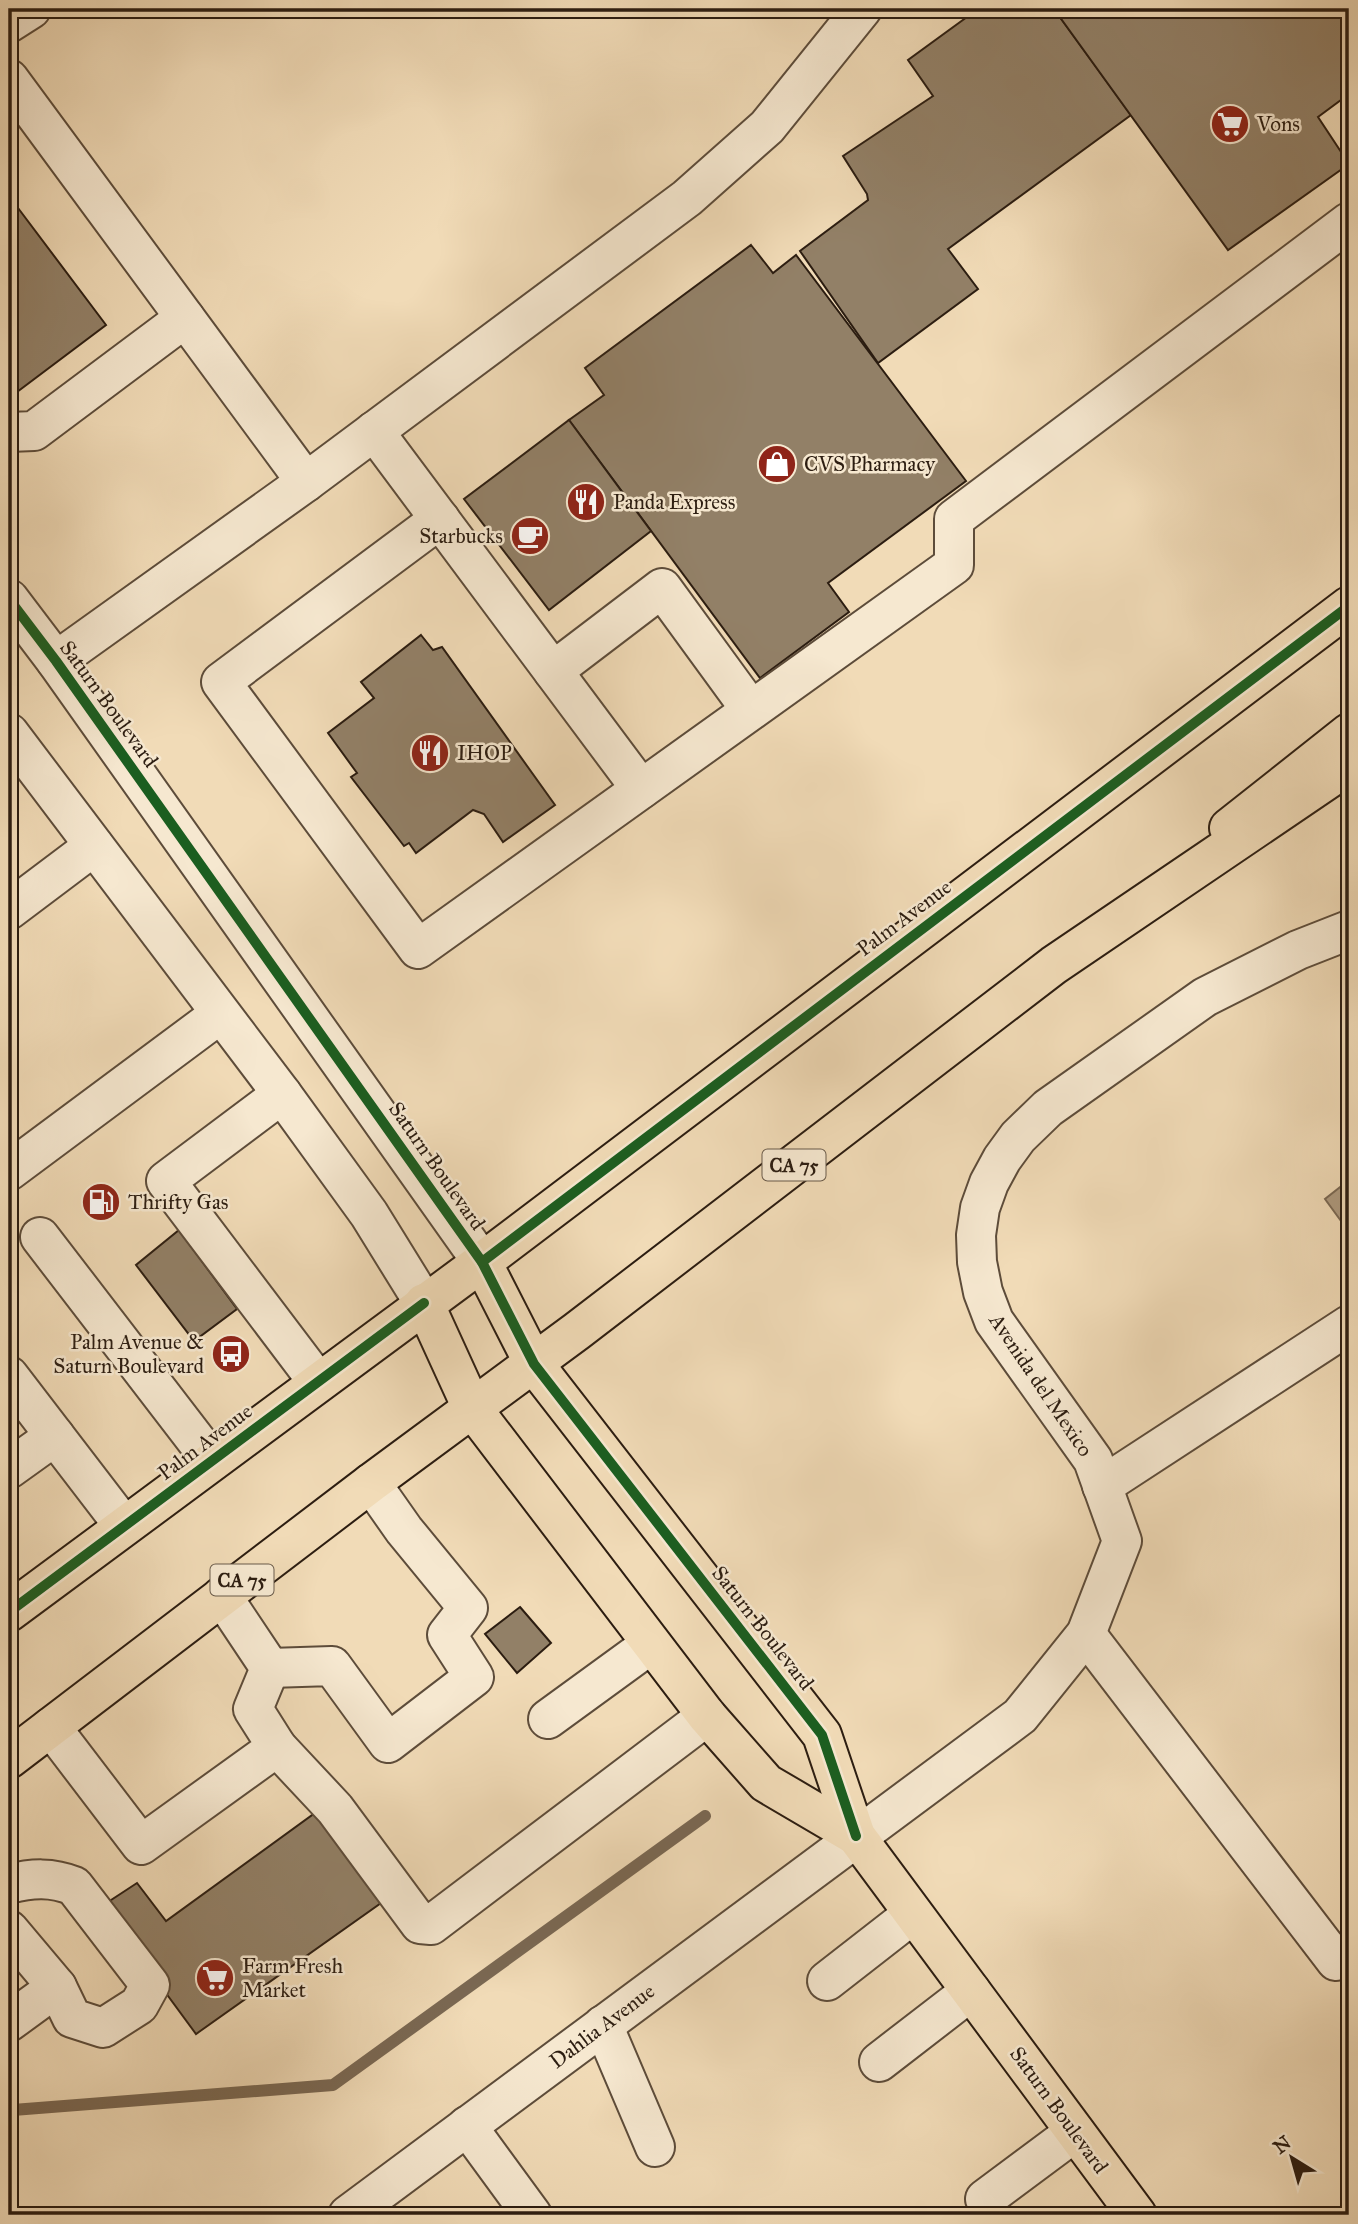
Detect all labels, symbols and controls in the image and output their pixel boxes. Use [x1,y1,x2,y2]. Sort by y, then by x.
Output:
supermarket icon: Vons [1209,103,1251,145]
place label: Vons [1256,111,1300,137]
shop icon: CVS Pharmacy [756,443,798,485]
place label: CVS Pharmacy [804,451,936,477]
restaurant icon: Panda Express [565,481,607,523]
place label: Panda Express [613,489,735,515]
cafe icon: Starbucks [509,515,551,557]
place label: Starbucks [419,523,503,549]
street label: Saturn Boulevard [54,635,164,773]
restaurant icon: IHOP [409,732,451,774]
place label: IHOP [457,740,512,766]
street label: Palm Avenue [852,874,957,962]
street label: Saturn Boulevard [383,1097,491,1236]
road number: CA 75 [762,1149,826,1180]
fuel station icon: Thrifty Gas [80,1181,122,1223]
place label: Thrifty Gas [128,1189,228,1215]
street label: Avenida del Mexico [983,1308,1099,1462]
place label: Palm Avenue & Saturn Boulevard [53,1329,204,1379]
bus stop icon: Palm Avenue & Saturn Boulevard [210,1333,252,1375]
street label: Palm Avenue [153,1398,258,1486]
street label: Saturn Boulevard [706,1561,820,1696]
road number: CA 75 [210,1564,274,1596]
place label: Farm Fresh Market [242,1953,344,2003]
supermarket icon: Farm Fresh Market [194,1957,236,1999]
street label: Dahlia Avenue [544,1978,660,2074]
street label: Saturn Boulevard [1004,2041,1114,2179]
north arrow [1256,2122,1326,2192]
text: N [1269,2131,1295,2159]

